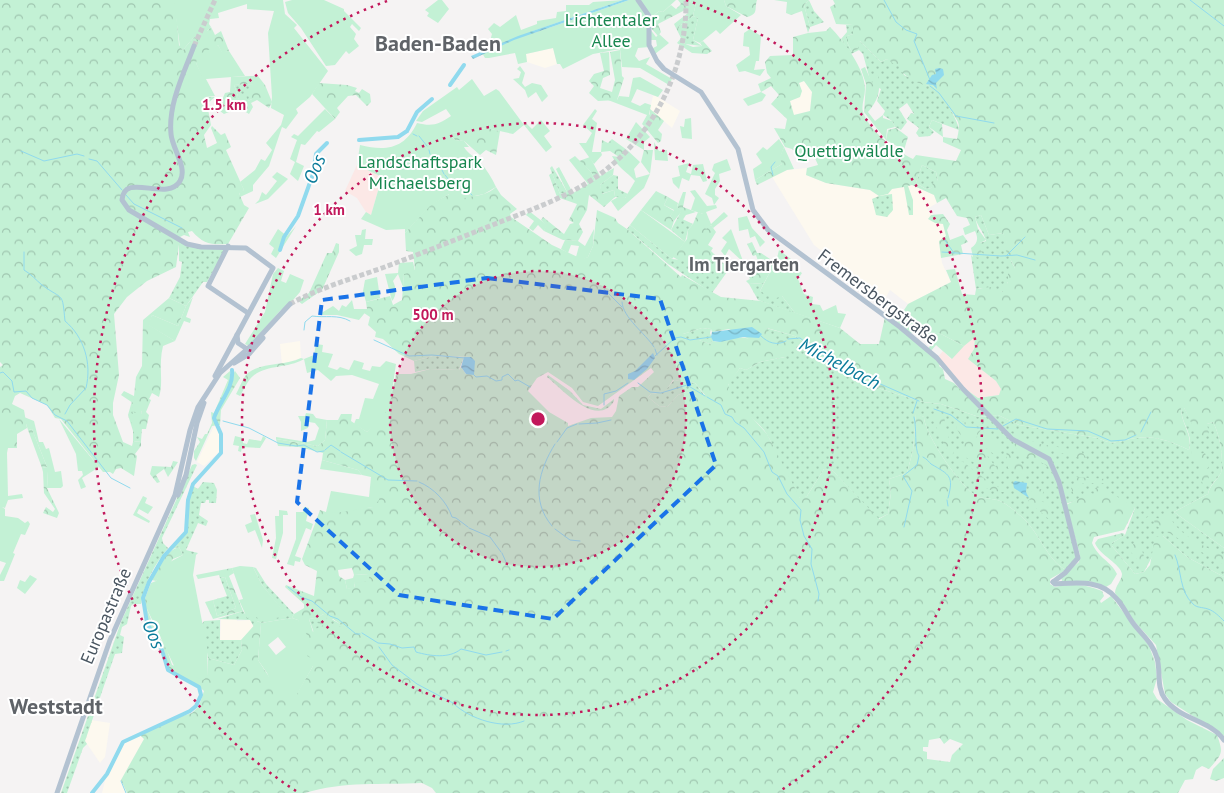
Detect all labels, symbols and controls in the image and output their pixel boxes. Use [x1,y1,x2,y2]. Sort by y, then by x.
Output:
park label: Lichtentaler Allee [565,8,657,52]
district label: Baden-Baden [375,29,501,57]
text: 1.5 km [202,95,246,114]
park label: Quettigwäldle [794,139,904,162]
water label: Oos [297,150,331,187]
park label: Landschaftspark Michaelsberg [358,150,483,194]
text: 1 km [313,200,345,219]
street label: Fremersbergstraße [813,244,943,349]
district label: Im Tiergarten [689,252,799,276]
text: 500 m [412,305,454,324]
water label: Michelbach [795,332,885,394]
centre of rings [529,410,547,428]
street label: Europastraße [75,564,136,667]
water label: Oos [137,616,171,653]
district label: Weststadt [9,692,103,720]

